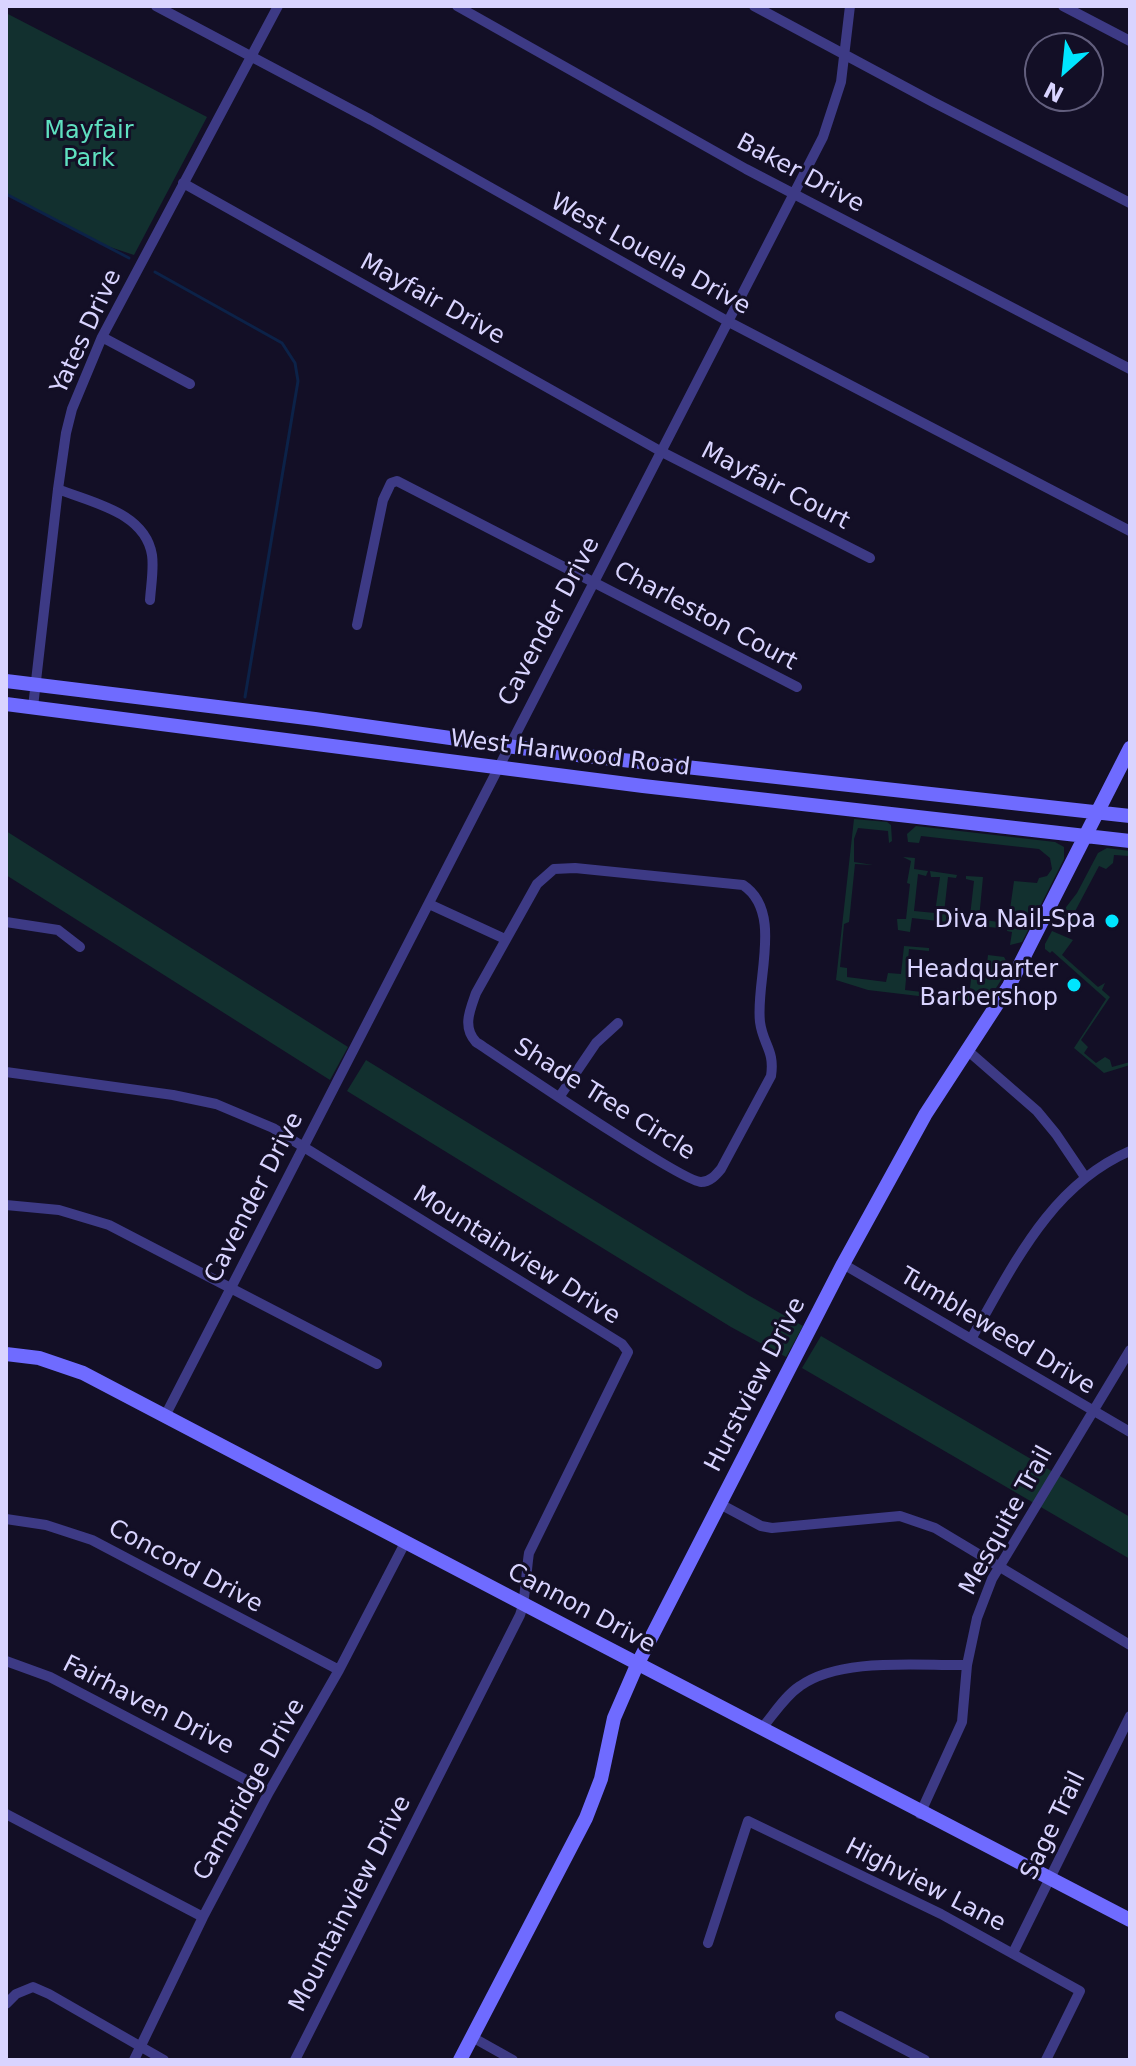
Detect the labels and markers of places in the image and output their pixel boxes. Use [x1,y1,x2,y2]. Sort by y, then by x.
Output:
place label: Diva Nail-Spa [934,907,1096,935]
marker: Diva Nail-Spa [1103,912,1121,930]
place label: Headquarter Barbershop [906,957,1058,1013]
marker: Headquarter Barbershop [1065,976,1083,994]

